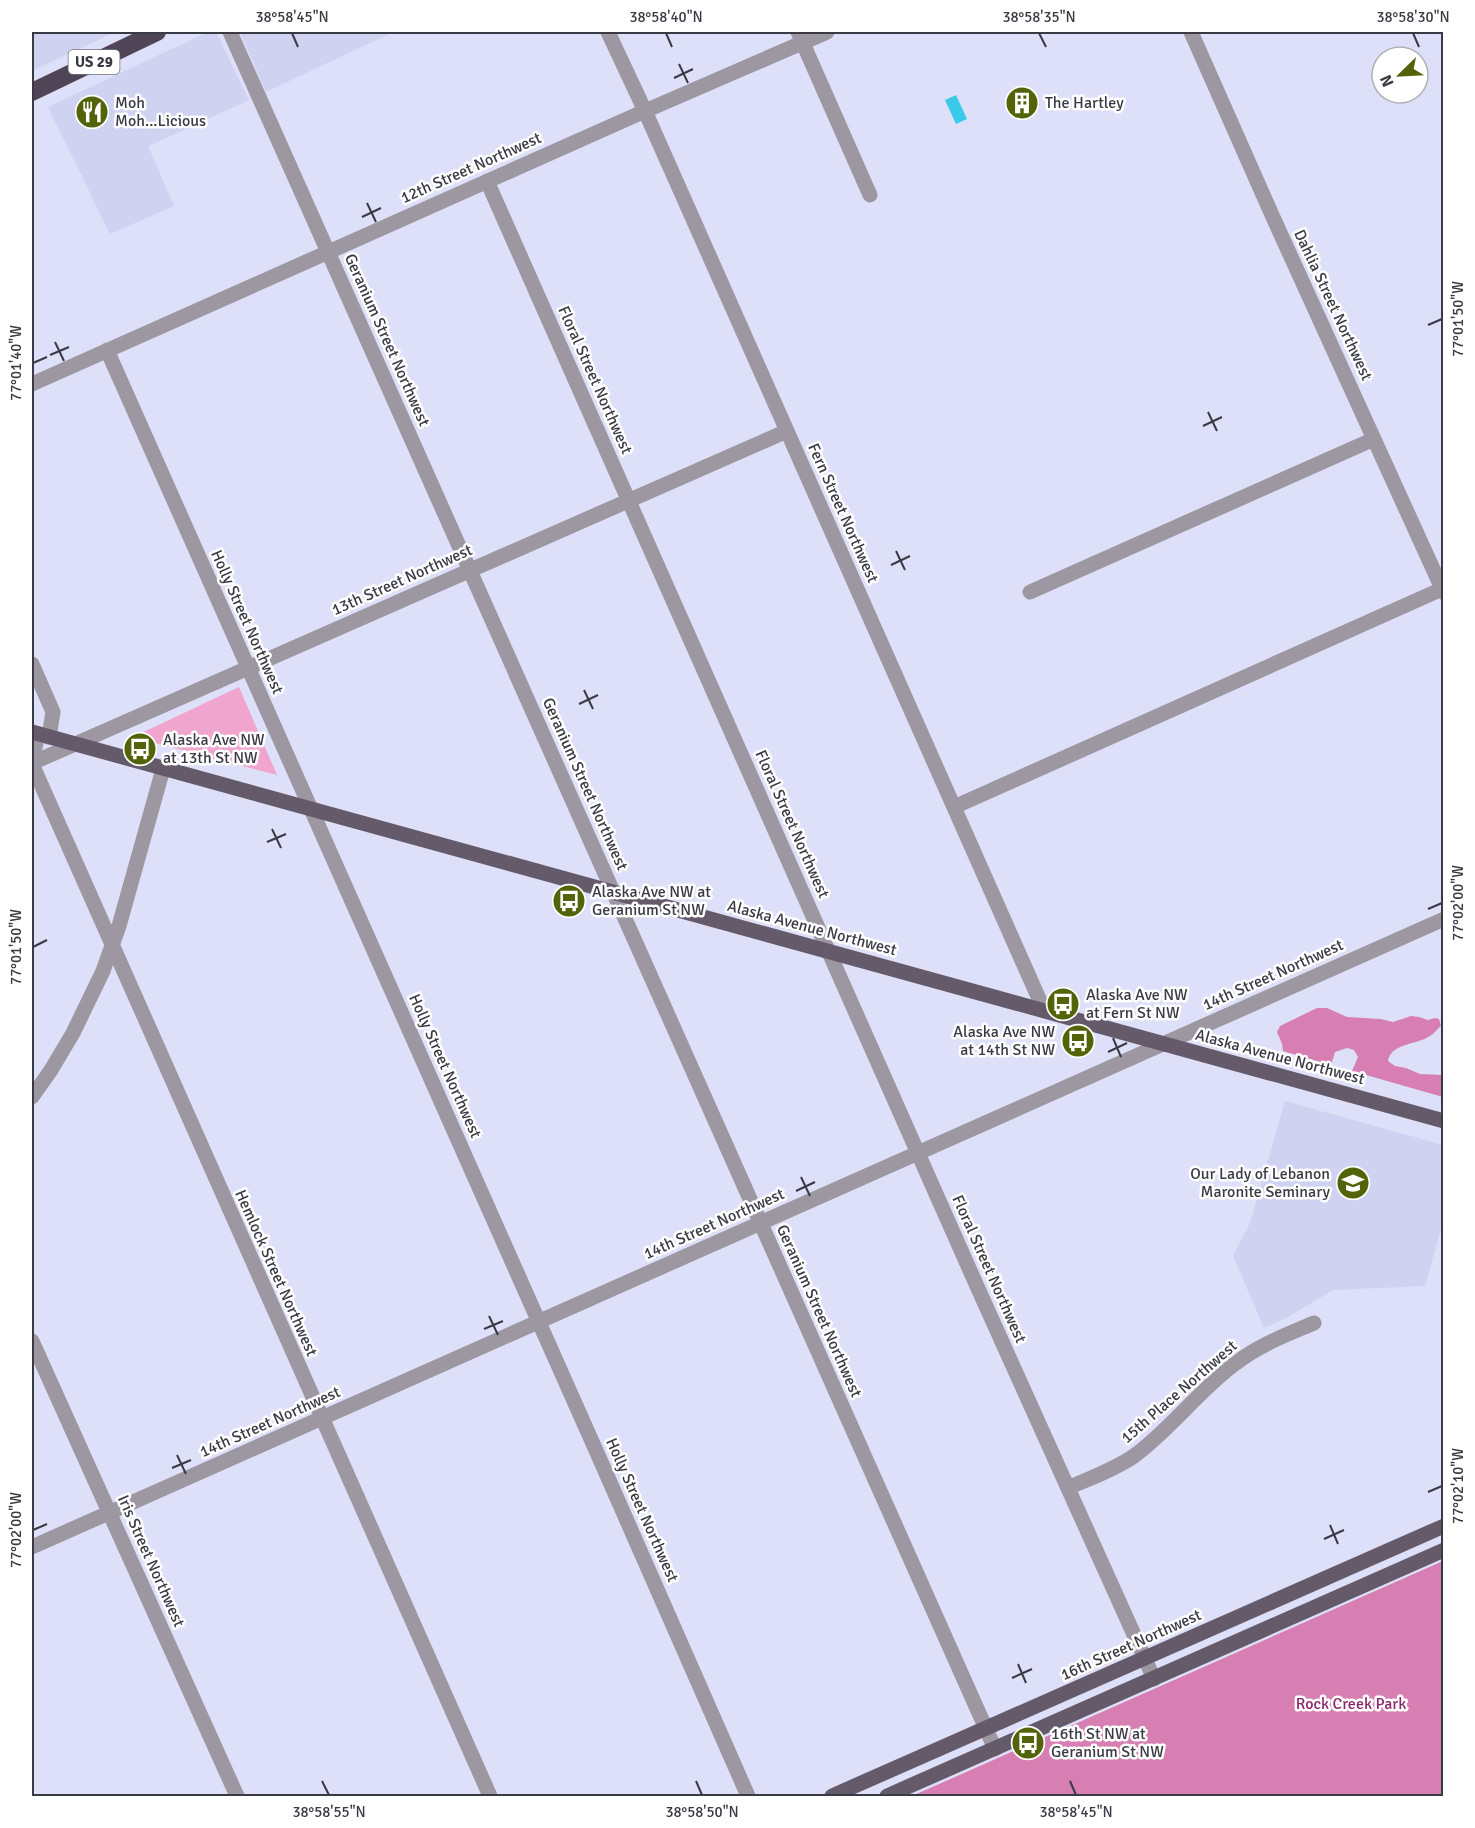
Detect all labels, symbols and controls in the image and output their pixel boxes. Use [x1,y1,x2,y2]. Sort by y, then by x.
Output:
text: 38°58'45"N [255,8,329,26]
text: 38°58'40"N [629,8,703,26]
text: 38°58'35"N [1002,8,1076,26]
text: 38°58'30"N [1376,8,1450,26]
north arrow [1370,45,1430,105]
road number: US 29 [68,50,119,74]
text: N [1376,72,1399,90]
building icon: The Hartley [1004,85,1040,121]
place label: Moh Moh...Licious [115,93,206,131]
place label: The Hartley [1045,93,1124,113]
restaurant icon: Moh Moh...Licious [74,94,110,130]
street label: 12th Street Northwest [398,128,545,208]
street label: Dahlia Street Northwest [1289,226,1377,384]
street label: Geranium Street Northwest [340,251,434,430]
text: 77°01'50"W [1449,281,1467,357]
street label: Floral Street Northwest [553,303,637,457]
text: 77°01'40"W [7,325,25,401]
street label: Fern Street Northwest [803,440,883,586]
street label: 13th Street Northwest [329,540,476,620]
street label: Holly Street Northwest [206,547,288,698]
street label: Geranium Street Northwest [538,695,632,874]
place label: Alaska Ave NW at 13th St NW [163,730,265,768]
bus stop icon: Alaska Ave NW at 13th St NW [122,731,158,767]
street label: Floral Street Northwest [750,747,834,901]
text: 77°02'00"W [1449,865,1467,941]
place label: Alaska Ave NW at Geranium St NW [592,882,711,920]
bus stop icon: Alaska Ave NW at Geranium St NW [551,883,587,919]
street label: Alaska Avenue Northwest [725,896,899,960]
text: 77°01'50"W [7,909,25,985]
street label: 14th Street Northwest [1200,935,1347,1015]
place label: Alaska Ave NW at Fern St NW [1086,985,1188,1023]
bus stop icon: Alaska Ave NW at Fern St NW [1045,986,1081,1022]
street label: Holly Street Northwest [404,991,486,1142]
place label: Alaska Ave NW at 14th St NW [953,1022,1055,1060]
bus stop icon: Alaska Ave NW at 14th St NW [1060,1023,1096,1059]
street label: Alaska Avenue Northwest [1193,1025,1367,1089]
place label: Our Lady of Lebanon Maronite Seminary [1190,1164,1331,1202]
school or university icon: Our Lady of Lebanon Maronite Seminary [1335,1165,1371,1201]
street label: 14th Street Northwest [641,1184,788,1264]
street label: Hemlock Street Northwest [230,1187,322,1360]
street label: Floral Street Northwest [947,1192,1031,1346]
street label: Geranium Street Northwest [772,1222,866,1401]
street label: 15th Place Northwest [1117,1336,1241,1448]
street label: 14th Street Northwest [197,1382,344,1462]
street label: Holly Street Northwest [601,1435,683,1586]
text: 77°02'10"W [1449,1448,1467,1524]
text: 77°02'00"W [7,1492,25,1568]
street label: Iris Street Northwest [113,1492,189,1630]
street label: 16th Street Northwest [1058,1605,1205,1685]
park label: Rock Creek Park [1296,1694,1406,1714]
place label: 16th St NW at Geranium St NW [1051,1724,1164,1762]
bus stop icon: 16th St NW at Geranium St NW [1010,1725,1046,1761]
text: 38°58'55"N [292,1803,366,1821]
text: 38°58'50"N [665,1803,739,1821]
text: 38°58'45"N [1039,1803,1113,1821]

